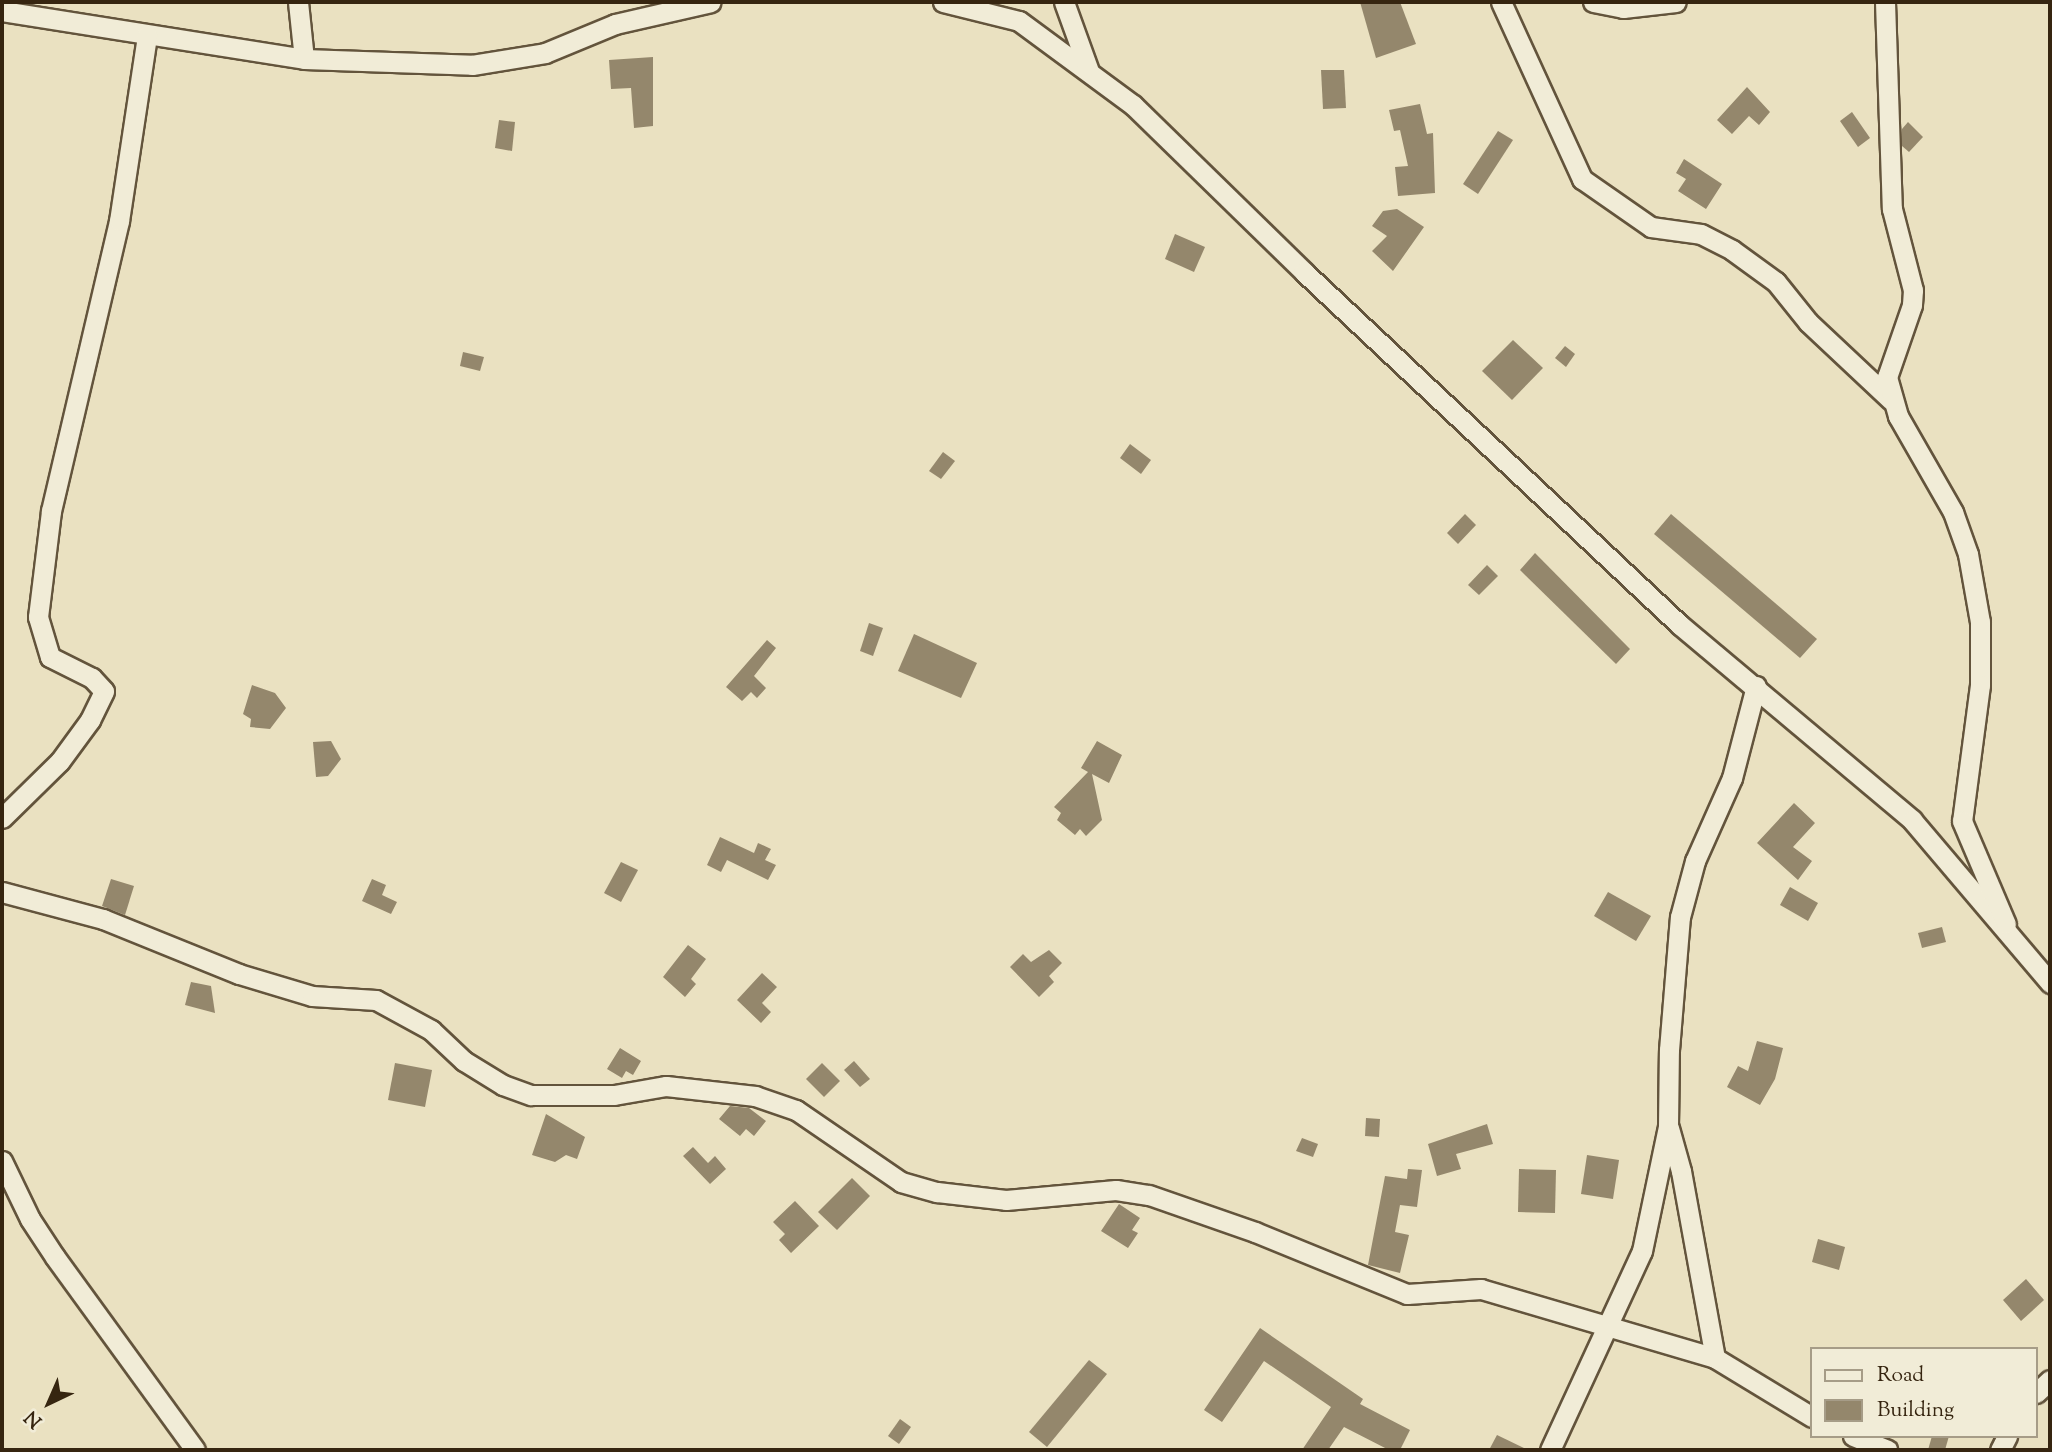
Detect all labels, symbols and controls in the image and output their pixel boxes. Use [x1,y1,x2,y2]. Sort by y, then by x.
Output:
legend [1811,1347,2038,1438]
text: Road [1877,1361,1924,1391]
north arrow [14,1368,84,1438]
text: Building [1877,1396,1954,1426]
text: N [19,1403,49,1433]

